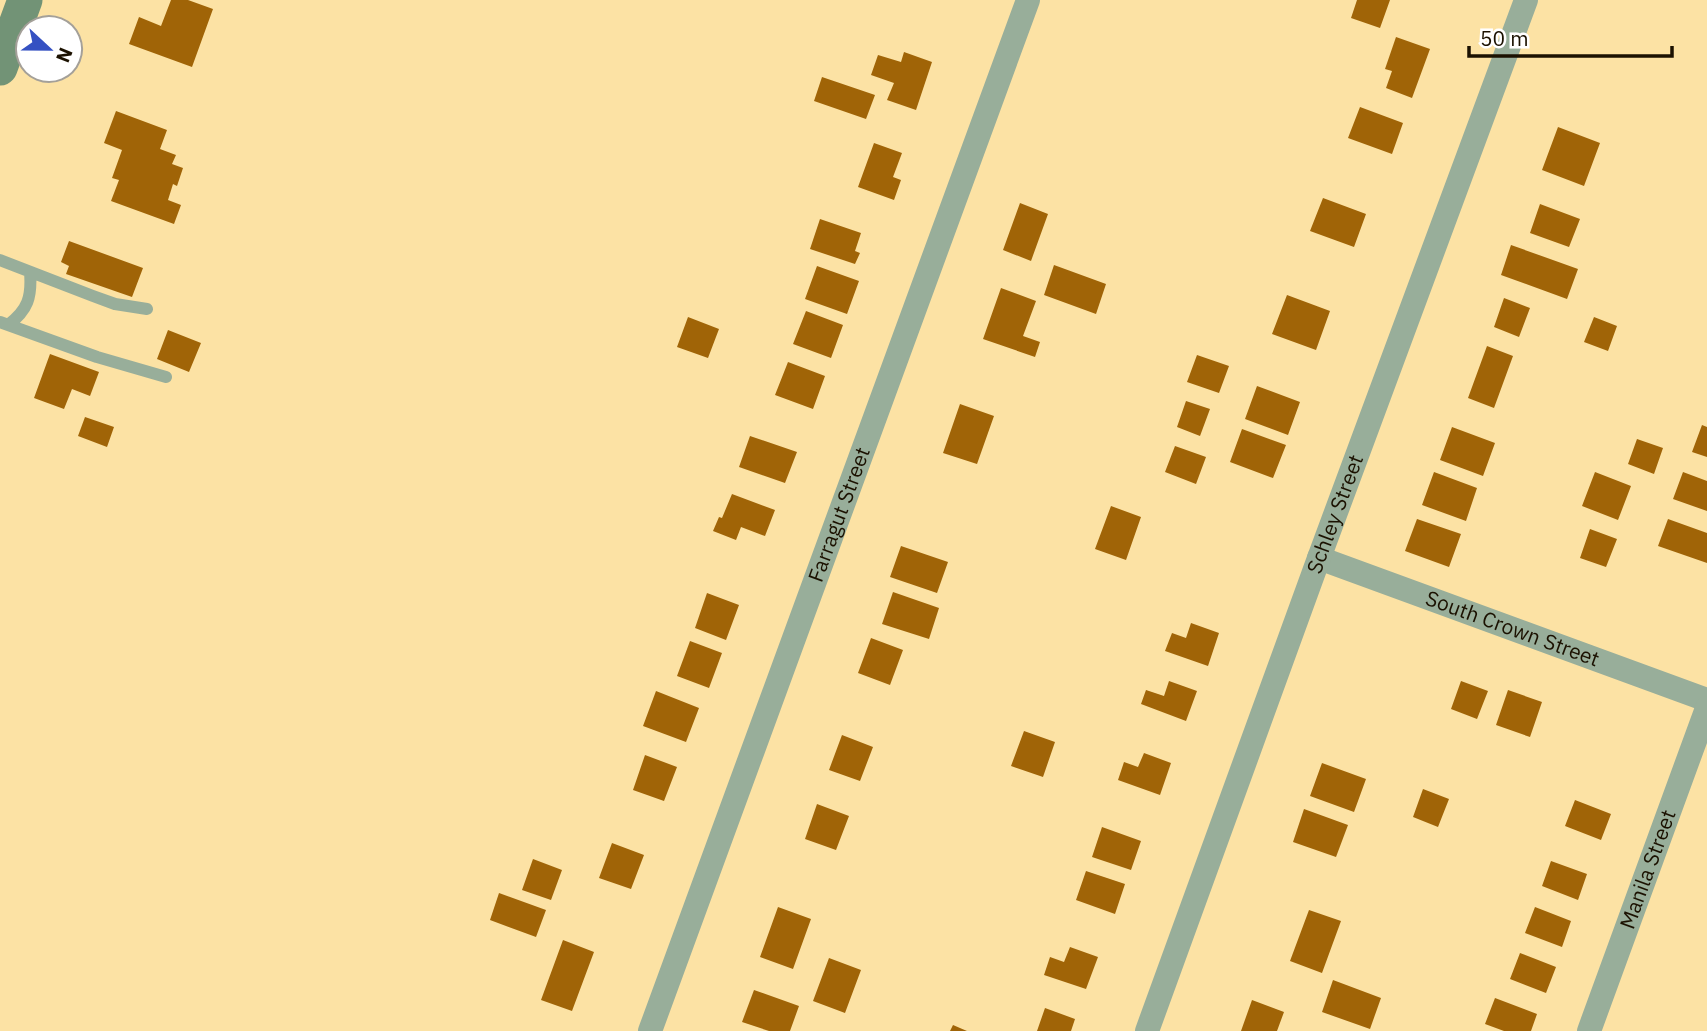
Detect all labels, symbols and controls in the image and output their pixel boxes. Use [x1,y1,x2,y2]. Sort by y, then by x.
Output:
north arrow [14,14,84,84]
scale bar [1469,14,1672,58]
text: 50 m [1480,24,1529,52]
text: N [51,44,78,66]
street label: Farragut Street [801,443,876,586]
street label: Schley Street [1300,450,1369,577]
street label: South Crown Street [1422,583,1604,672]
street label: Manila Street [1612,806,1682,933]

